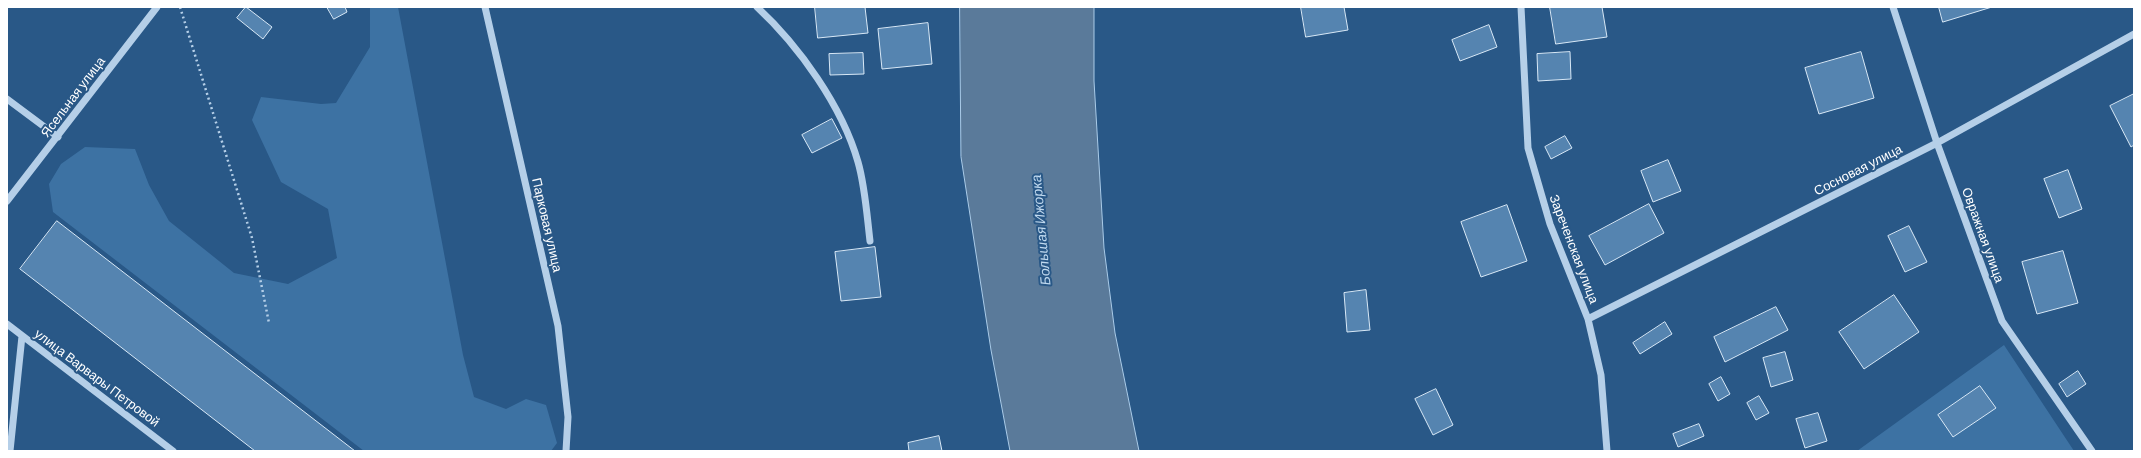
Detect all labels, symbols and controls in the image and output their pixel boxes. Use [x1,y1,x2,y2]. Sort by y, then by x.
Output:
street label: Ясельная улица [38,54,108,140]
street label: Сосновая улица [1811,141,1905,199]
water label: Большая Ижорка [1028,174,1054,286]
street label: Парковая улица [529,176,565,274]
street label: Овражная улица [1959,185,2007,285]
street label: Зареченская улица [1546,192,1602,306]
street label: улица Варвары Петровой [31,326,163,430]

